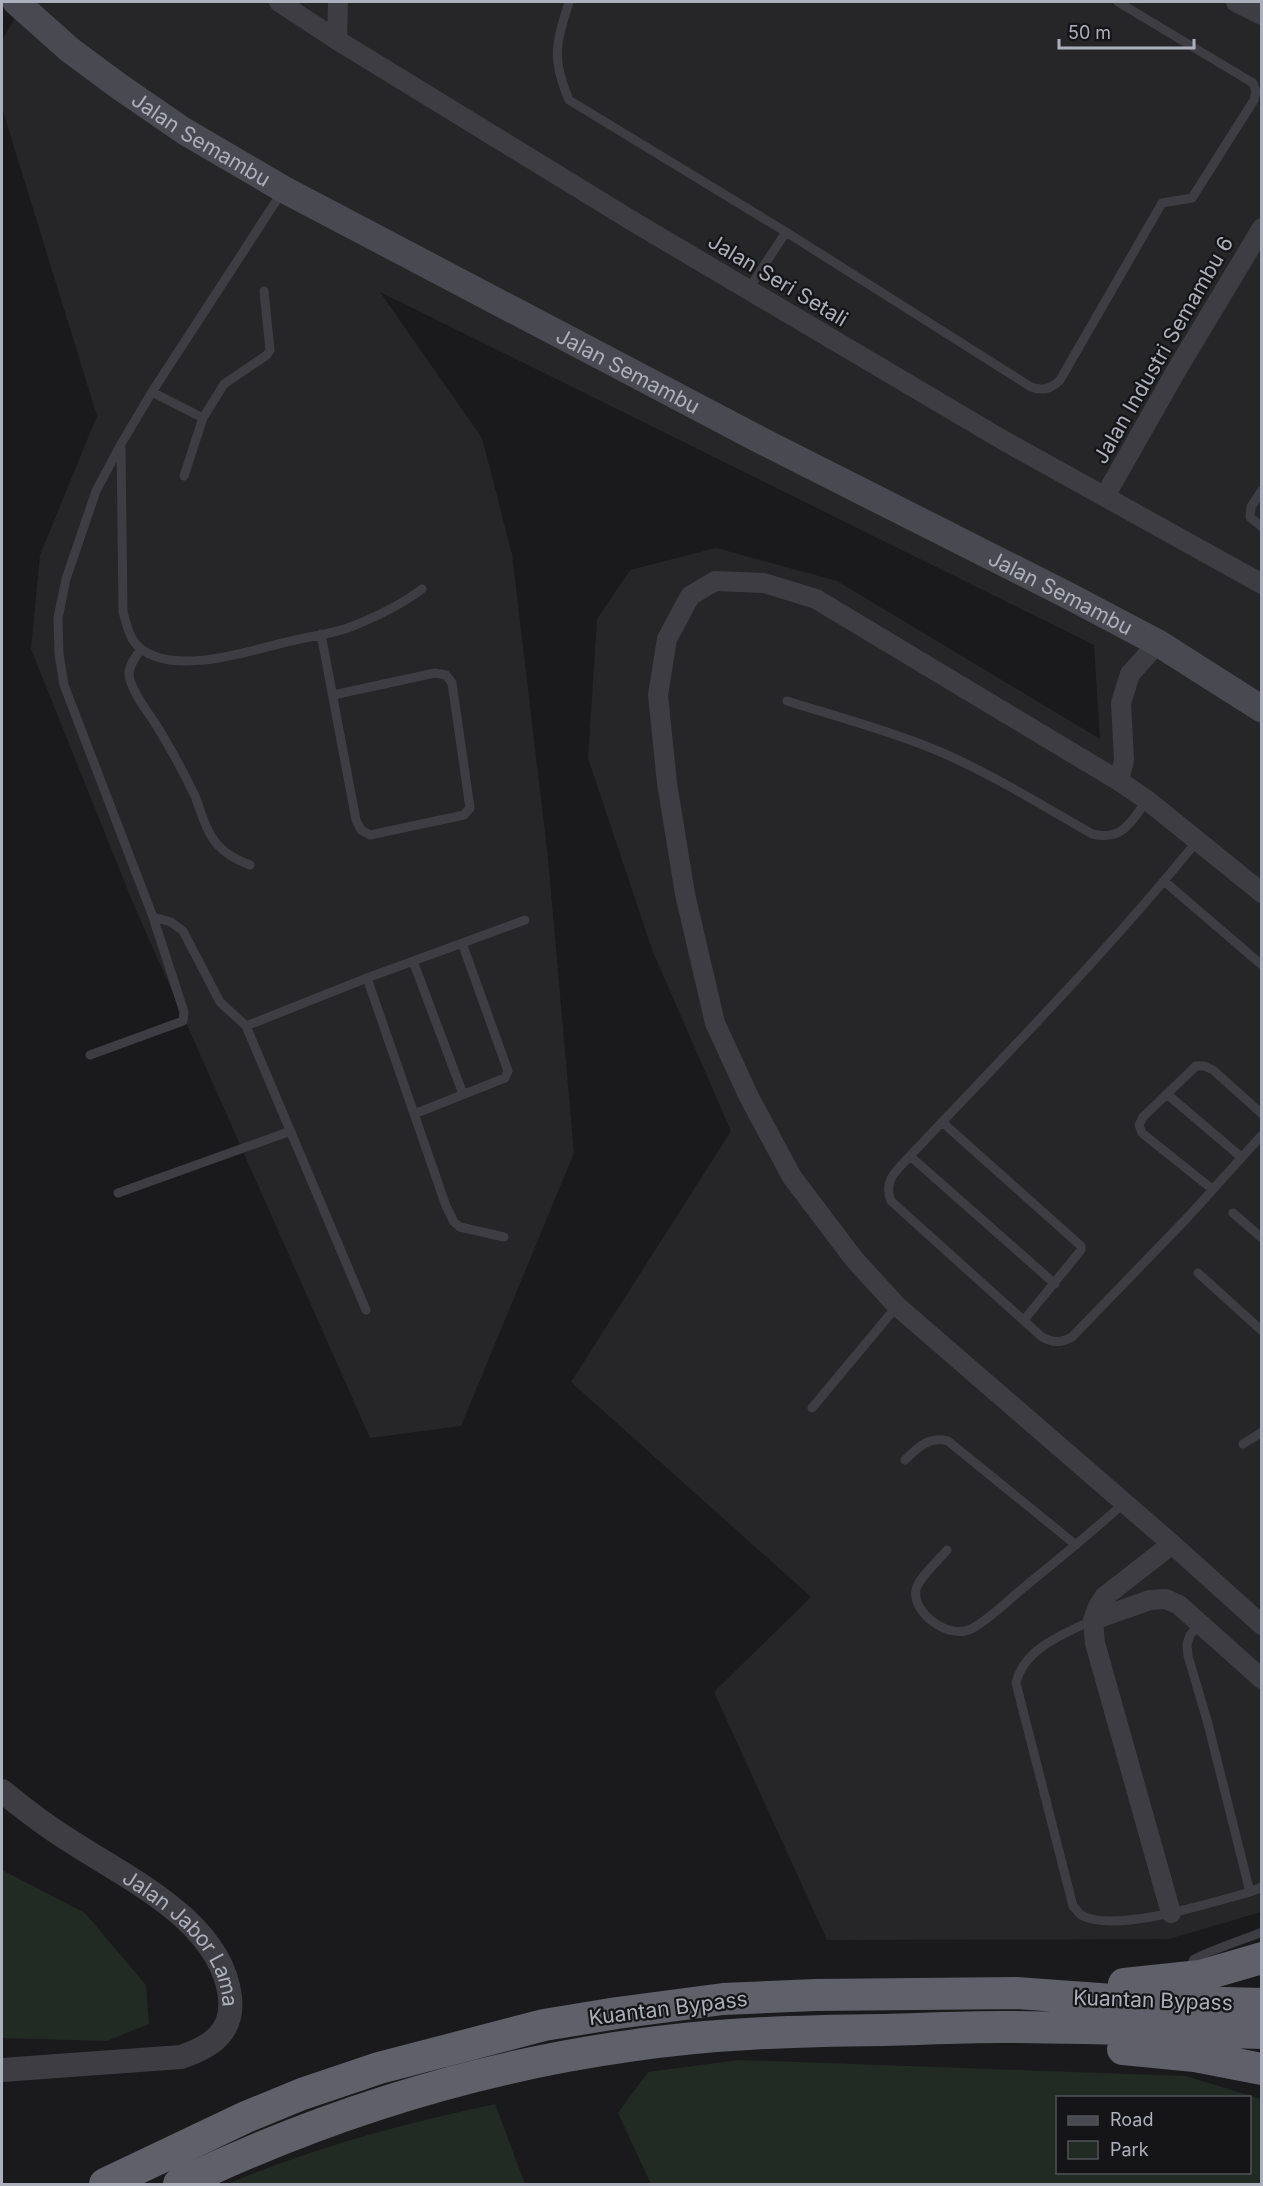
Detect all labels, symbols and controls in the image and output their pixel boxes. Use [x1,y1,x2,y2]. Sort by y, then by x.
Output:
scale bar [1059,12,1194,50]
text: 50 m [1068,22,1111,43]
street label: Jalan Semambu [127,86,275,191]
street label: Jalan Seri Setali [704,228,852,332]
street label: Jalan Industri Semambu 6 [1088,232,1238,468]
street label: Jalan Semambu [552,323,704,419]
street label: Jalan Semambu [985,545,1137,640]
street label: Jalan Jabor Lama [118,1864,243,2007]
street label: Kuantan Bypass [1073,1985,1233,2015]
street label: Kuantan Bypass [587,1986,749,2030]
legend [1056,2096,1251,2174]
text: Road [1110,2109,1153,2130]
text: Park [1110,2139,1149,2160]

